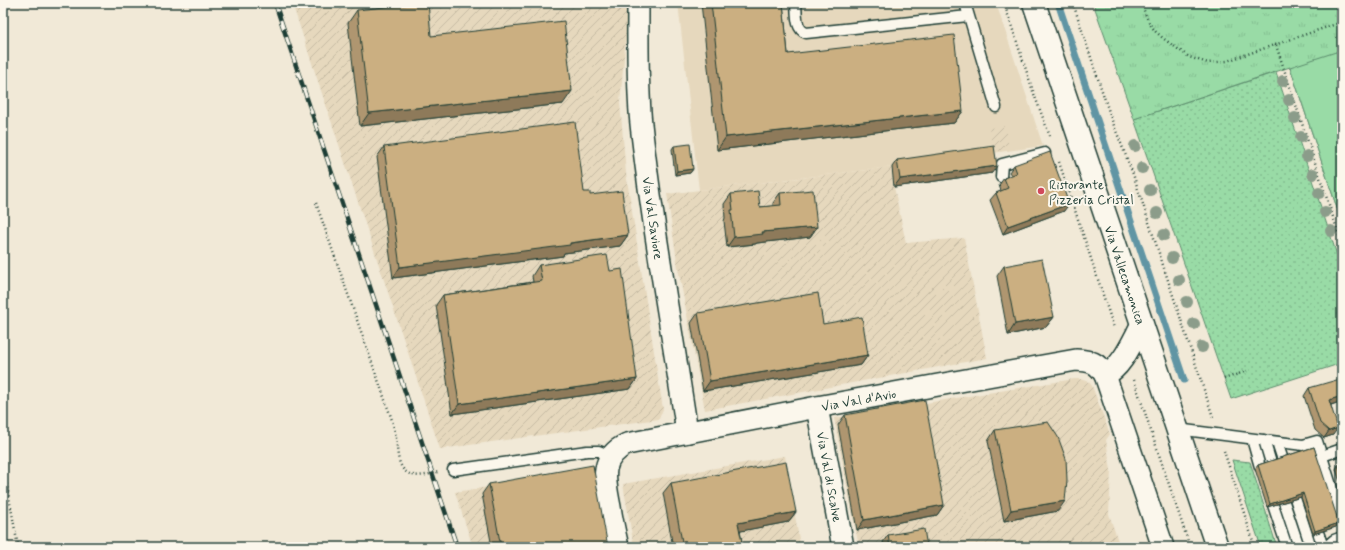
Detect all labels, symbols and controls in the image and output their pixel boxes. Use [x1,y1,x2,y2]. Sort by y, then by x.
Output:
street label: Via Val Saviore [637,176,666,261]
place label: Ristorante Pizzeria Cristal [1049,177,1134,209]
marker: Ristorante Pizzeria Cristal [1036,186,1046,196]
street label: Via Vallecamonica [1100,224,1149,327]
street label: Via Val d'Avio [820,386,898,416]
street label: Via Val di Scalve [812,431,845,524]

